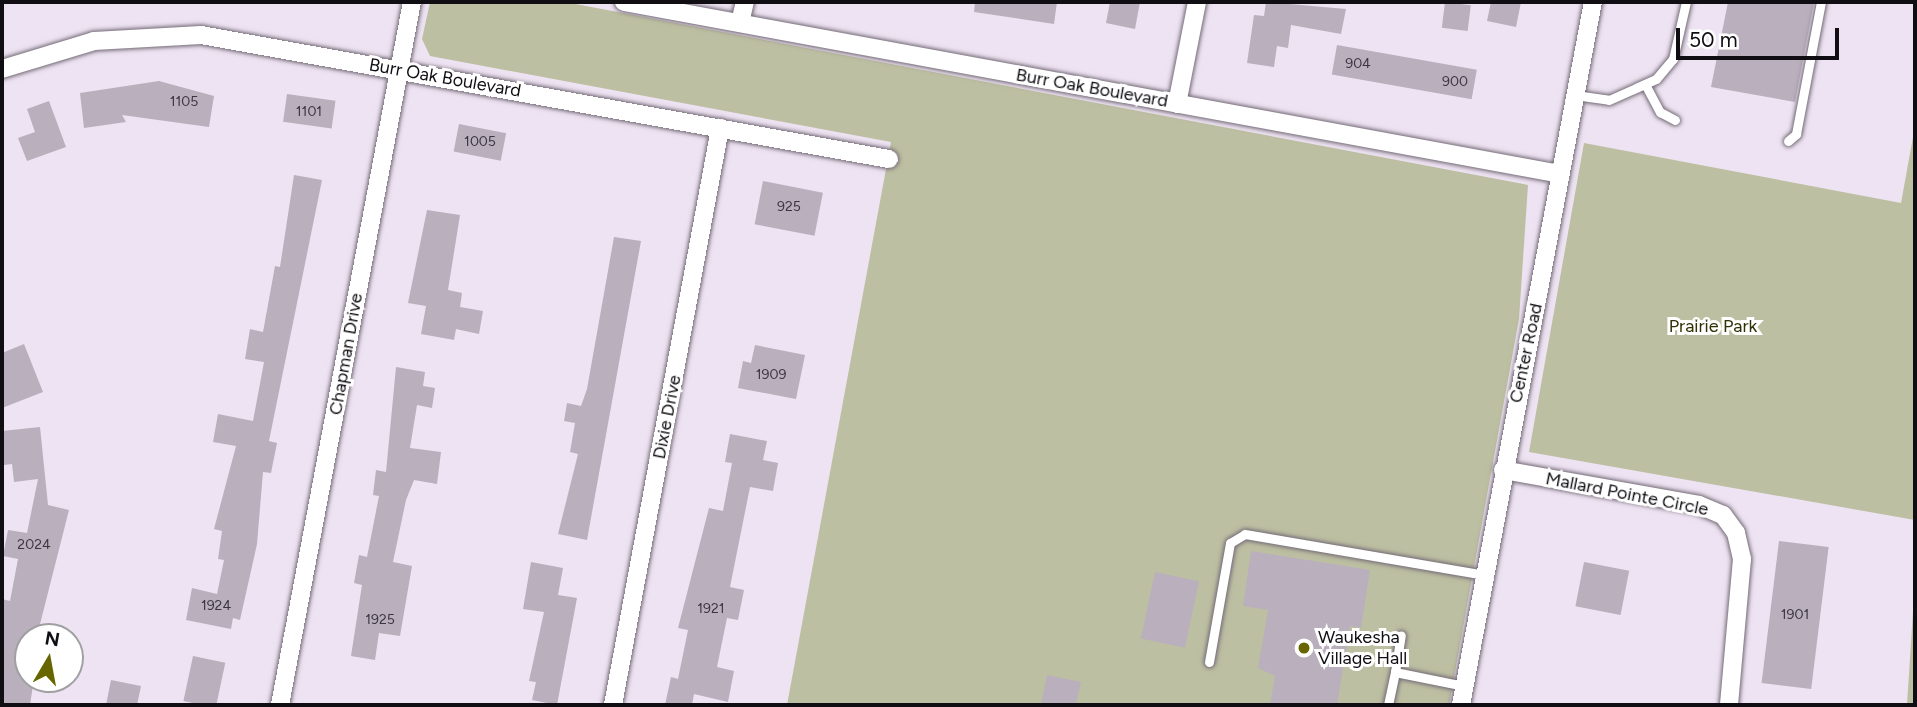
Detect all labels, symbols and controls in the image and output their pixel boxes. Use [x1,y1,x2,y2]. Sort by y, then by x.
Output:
scale bar [1679,14,1842,58]
text: 50 m [1689,27,1738,52]
street label: Burr Oak Boulevard [367,54,523,102]
house number: 904 [1345,56,1371,72]
street label: Burr Oak Boulevard [1014,64,1170,112]
house number: 900 [1442,74,1468,90]
house number: 1105 [170,94,198,110]
house number: 1101 [296,104,322,120]
house number: 1005 [464,134,496,150]
house number: 925 [777,199,801,215]
street label: Chapman Drive [325,291,367,417]
street label: Center Road [1505,301,1547,405]
park label: Prairie Park [1669,315,1757,337]
house number: 1909 [756,367,786,383]
street label: Dixie Drive [648,373,686,461]
street label: Mallard Pointe Circle [1544,468,1710,520]
house number: 2024 [17,537,51,553]
house number: 1924 [201,598,231,614]
house number: 1921 [697,601,725,617]
house number: 1901 [1781,607,1809,623]
house number: 1925 [365,612,395,628]
north arrow [14,623,84,693]
text: N [43,626,62,651]
place label: Waukesha Village Hall [1318,627,1407,670]
marker: Waukesha Village Hall [1296,640,1312,656]

